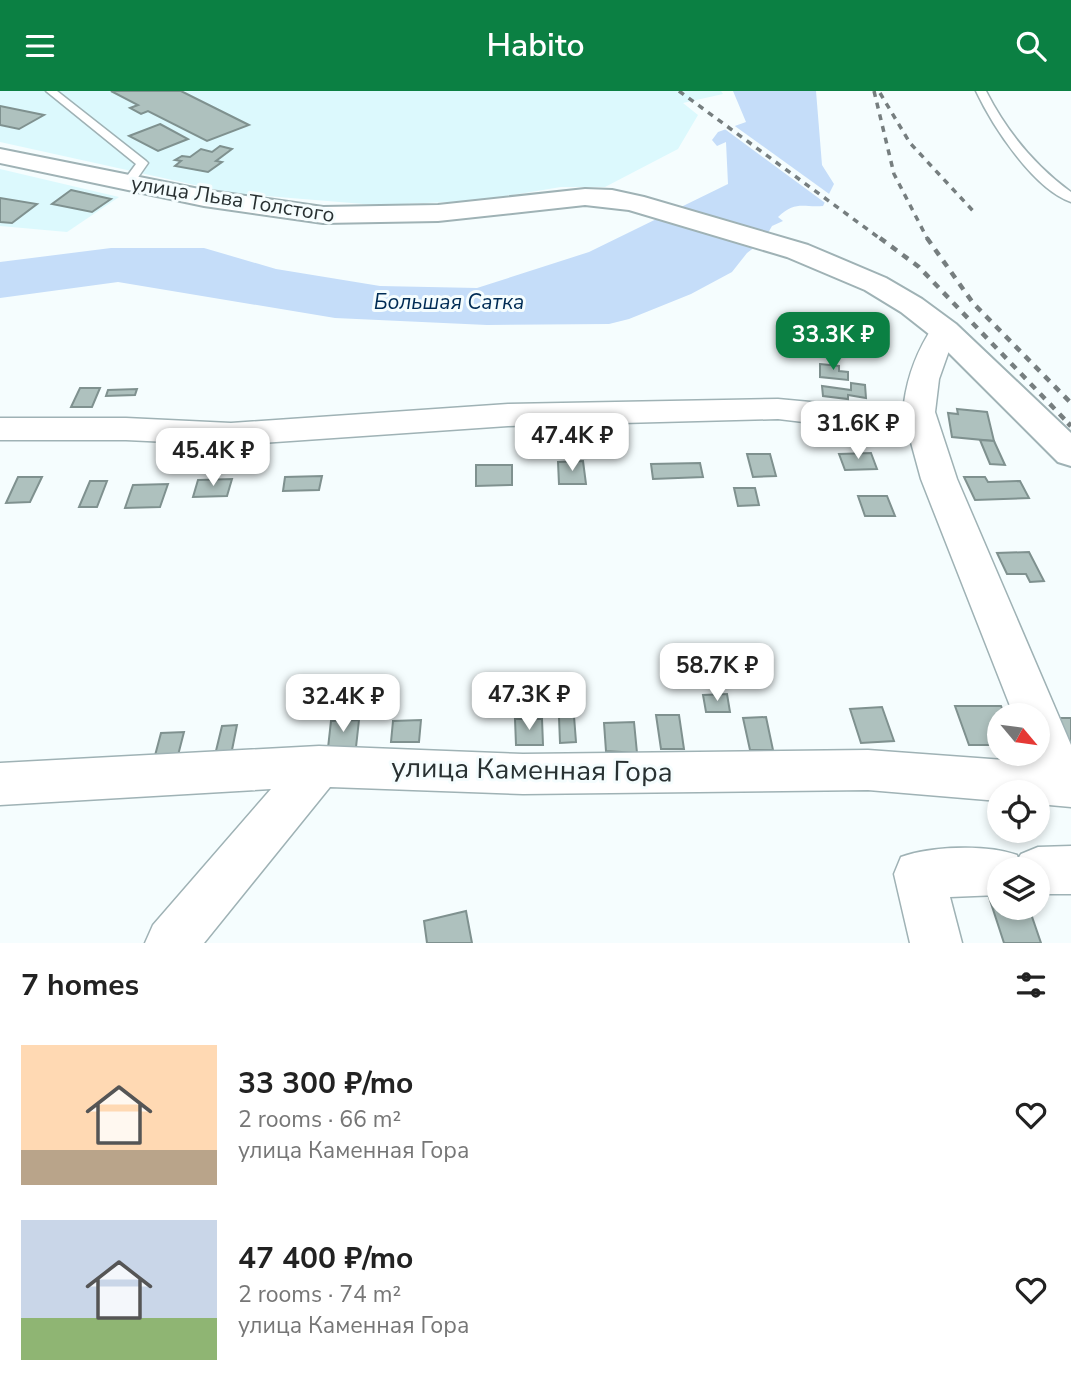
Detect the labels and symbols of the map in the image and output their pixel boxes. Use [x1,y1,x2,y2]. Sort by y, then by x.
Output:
street label: улица Льва Толстого [129,169,337,229]
water label: Большая Сатка [374,288,524,316]
pin: 33.3K ₽ [768,313,898,372]
pin: 31.6K ₽ [793,401,923,461]
pin: 47.4K ₽ [507,413,637,473]
pin: 45.4K ₽ [148,429,278,488]
pin: 58.7K ₽ [652,643,782,703]
pin: 47.3K ₽ [464,673,594,732]
pin: 32.4K ₽ [278,675,408,734]
north arrow [987,703,1050,767]
street label: улица Каменная Гора [391,749,673,791]

